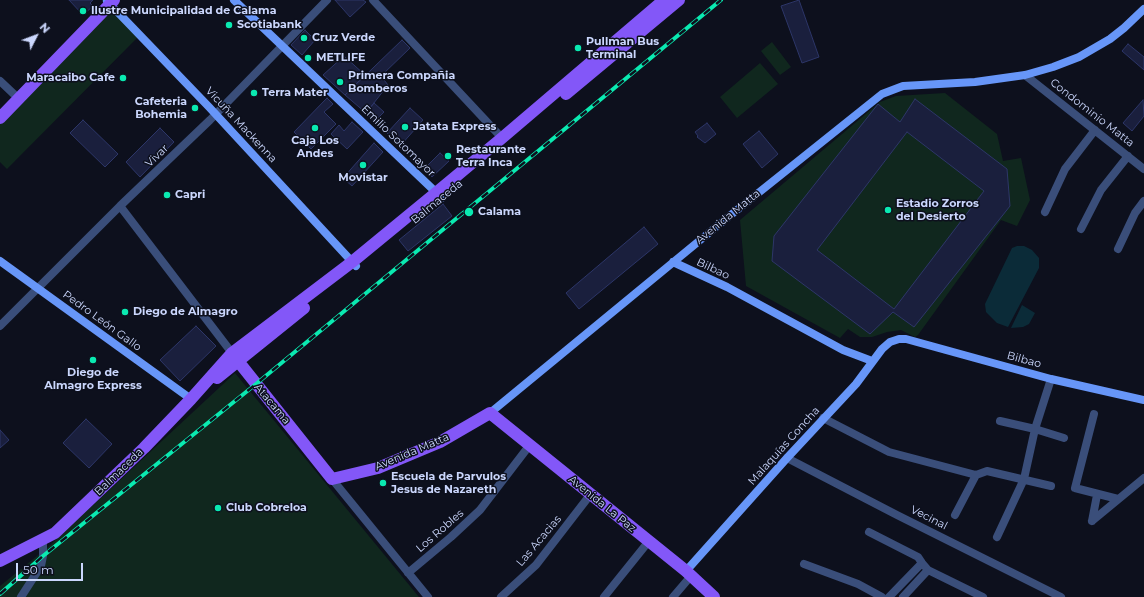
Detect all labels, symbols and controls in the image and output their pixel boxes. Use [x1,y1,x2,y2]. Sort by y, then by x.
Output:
place label: Ilustre Municipalidad de Calama [91,4,276,18]
marker: Ilustre Municipalidad de Calama [78,6,88,16]
north arrow [16,16,56,56]
place label: Scotiabank [237,18,302,32]
text: N [37,20,53,36]
marker: Scotiabank [224,20,234,30]
place label: Cruz Verde [312,31,375,45]
marker: Cruz Verde [299,33,309,43]
place label: Pullman Bus Terminal [586,35,659,61]
marker: Pullman Bus Terminal [573,43,583,53]
place label: METLIFE [316,51,365,65]
marker: METLIFE [303,53,313,63]
place label: Primera Compañia Bomberos [348,69,455,95]
place label: Maracaibo Cafe [26,71,115,85]
marker: Maracaibo Cafe [118,73,128,83]
street label: Condominio Matta [1047,76,1137,150]
marker: Primera Compañia Bomberos [335,77,345,87]
street label: Vicuña Mackenna [203,85,279,165]
place label: Terra Mater [262,86,328,100]
marker: Terra Mater [249,88,259,98]
place label: Cafeteria Bohemia [135,95,187,121]
street label: Emilio Sotomayor [358,102,438,180]
marker: Cafeteria Bohemia [190,103,200,113]
place label: Jatata Express [413,120,496,134]
marker: Jatata Express [400,122,410,132]
marker: Caja Los Andes [310,123,320,133]
place label: Caja Los Andes [291,134,339,160]
street label: Vivar [143,142,171,170]
place label: Restaurante Terra Inca [456,143,526,169]
marker: Restaurante Terra Inca [443,151,453,161]
marker: Movistar [358,160,368,170]
place label: Movistar [338,171,388,185]
street label: Balmaceda [409,177,465,227]
street label: Avenida Matta [693,187,763,247]
place label: Capri [175,188,205,202]
marker: Capri [162,190,172,200]
place label: Estadio Zorros del Desierto [896,197,979,223]
place label: Calama [478,205,521,219]
marker: Estadio Zorros del Desierto [883,205,893,215]
marker: Calama [463,206,475,218]
street label: Bilbao [694,256,732,282]
street label: Pedro León Gallo [60,288,144,354]
place label: Diego de Almagro [133,305,238,319]
marker: Diego de Almagro [120,307,130,317]
street label: Bilbao [1005,349,1043,371]
marker: Diego de Almagro Express [88,355,98,365]
place label: Diego de Almagro Express [44,366,142,392]
street label: Atacama [251,381,293,427]
street label: Malaquías Concha [745,404,823,488]
street label: Avenida Matta [373,430,451,474]
street label: Balmaceda [92,446,146,498]
place label: Escuela de Parvulos Jesus de Nazareth [391,470,506,496]
street label: Avenida La Paz [566,473,638,535]
marker: Escuela de Parvulos Jesus de Nazareth [378,478,388,488]
place label: Club Cobreloa [226,501,307,515]
marker: Club Cobreloa [213,503,223,513]
street label: Vecinal [908,503,950,533]
street label: Los Robles [413,507,467,555]
street label: Las Acacias [514,513,564,569]
scale bar [18,555,85,581]
text: 50 m [23,562,54,577]

